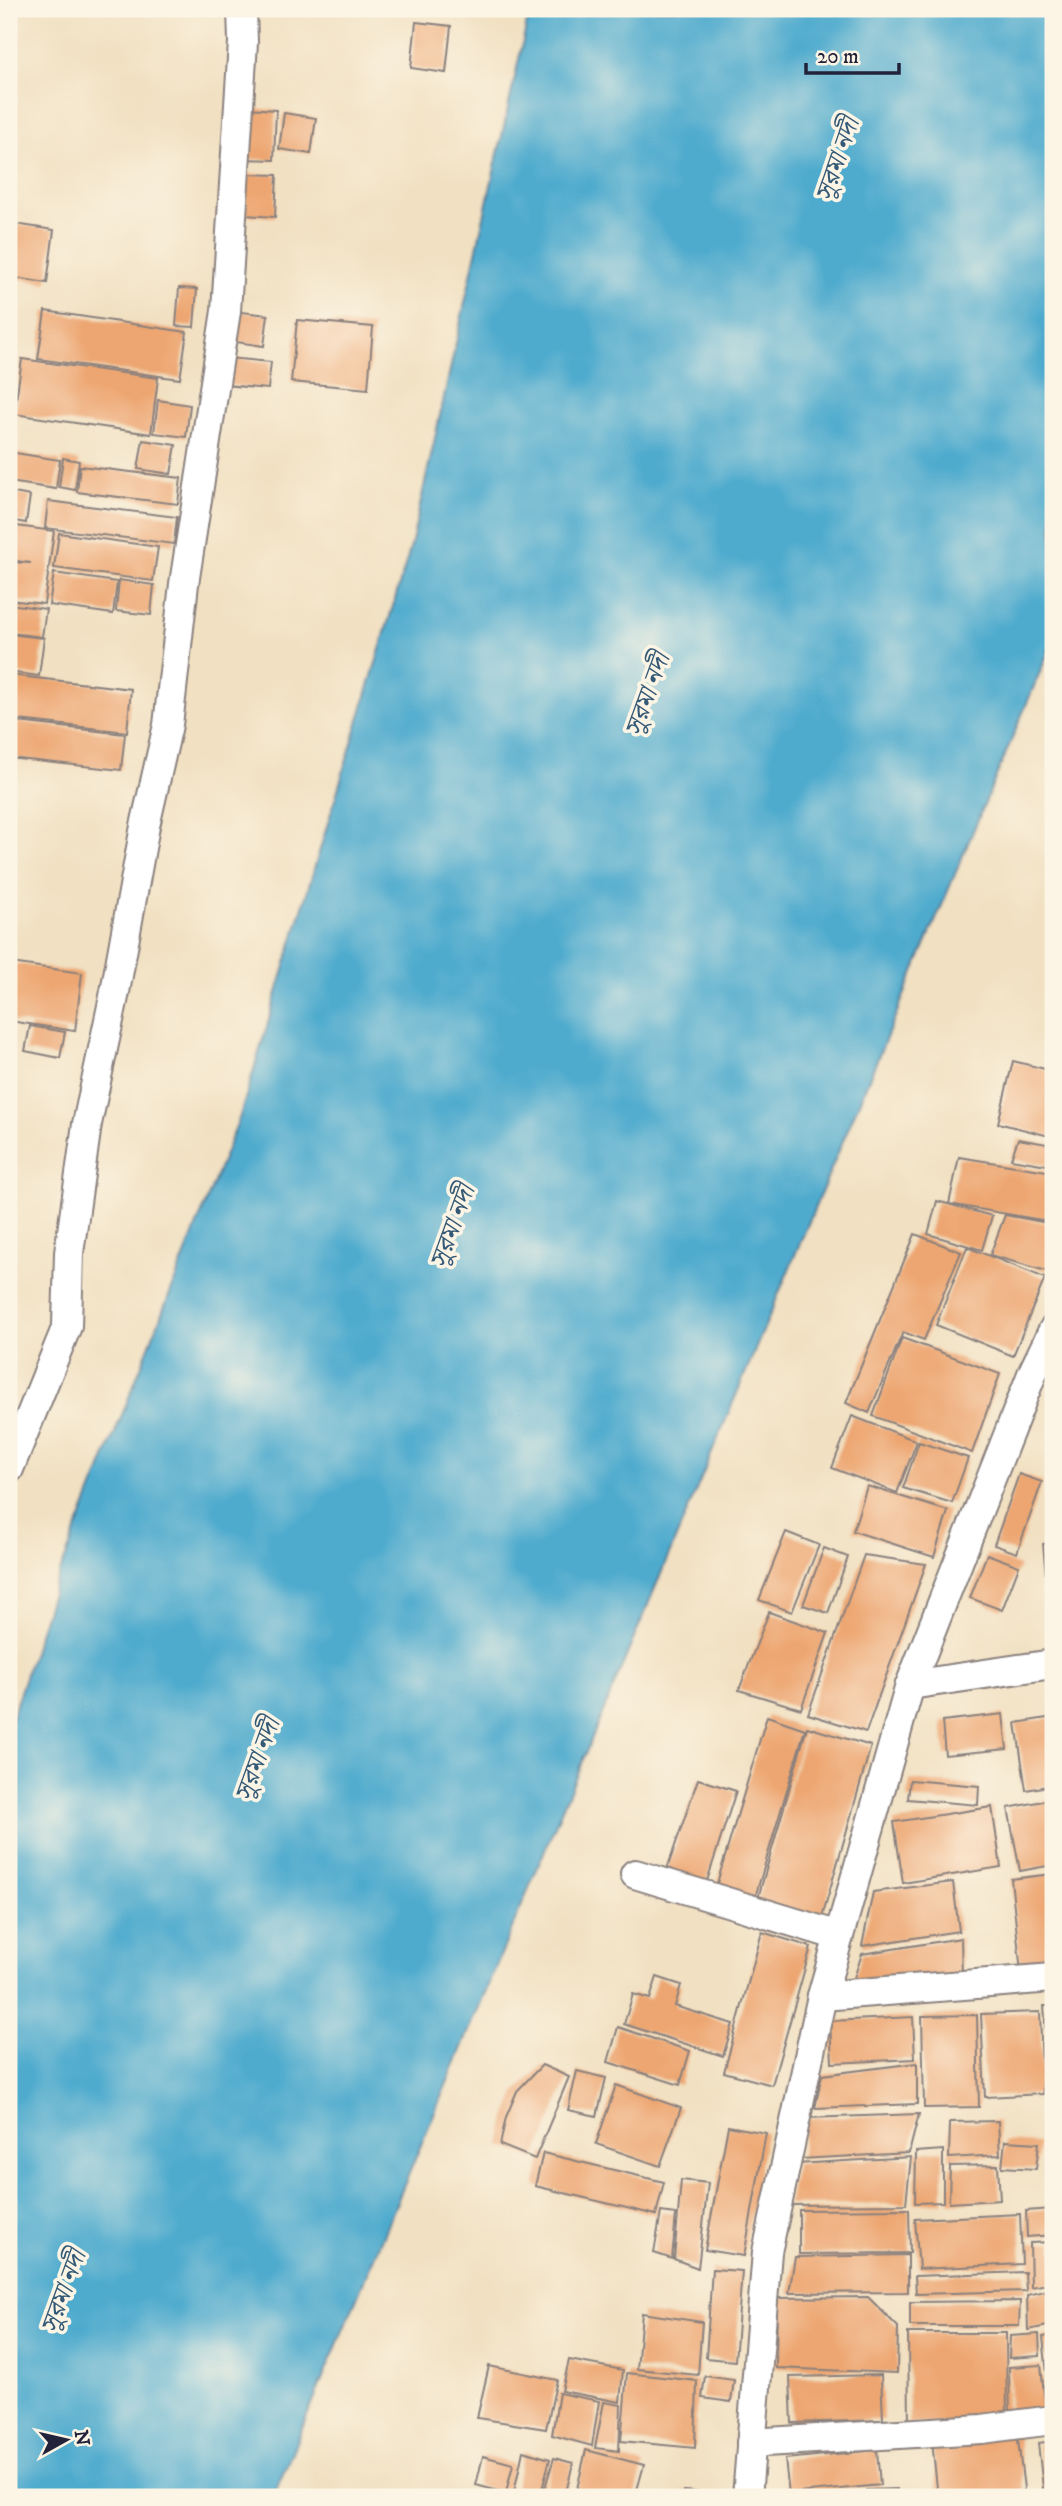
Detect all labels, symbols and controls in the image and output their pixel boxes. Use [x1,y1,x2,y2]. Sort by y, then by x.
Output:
scale bar [806,32,899,76]
text: 20 m [817,44,859,70]
water label: সুরমা নদী [808,111,869,206]
water label: সুরমা নদী [618,646,679,741]
water label: সুরমা নদী [423,1178,484,1273]
water label: সুরমা নদী [228,1711,289,1806]
water label: সুরমা নদী [34,2243,95,2338]
north arrow [32,2404,102,2474]
text: N [69,2429,94,2448]

